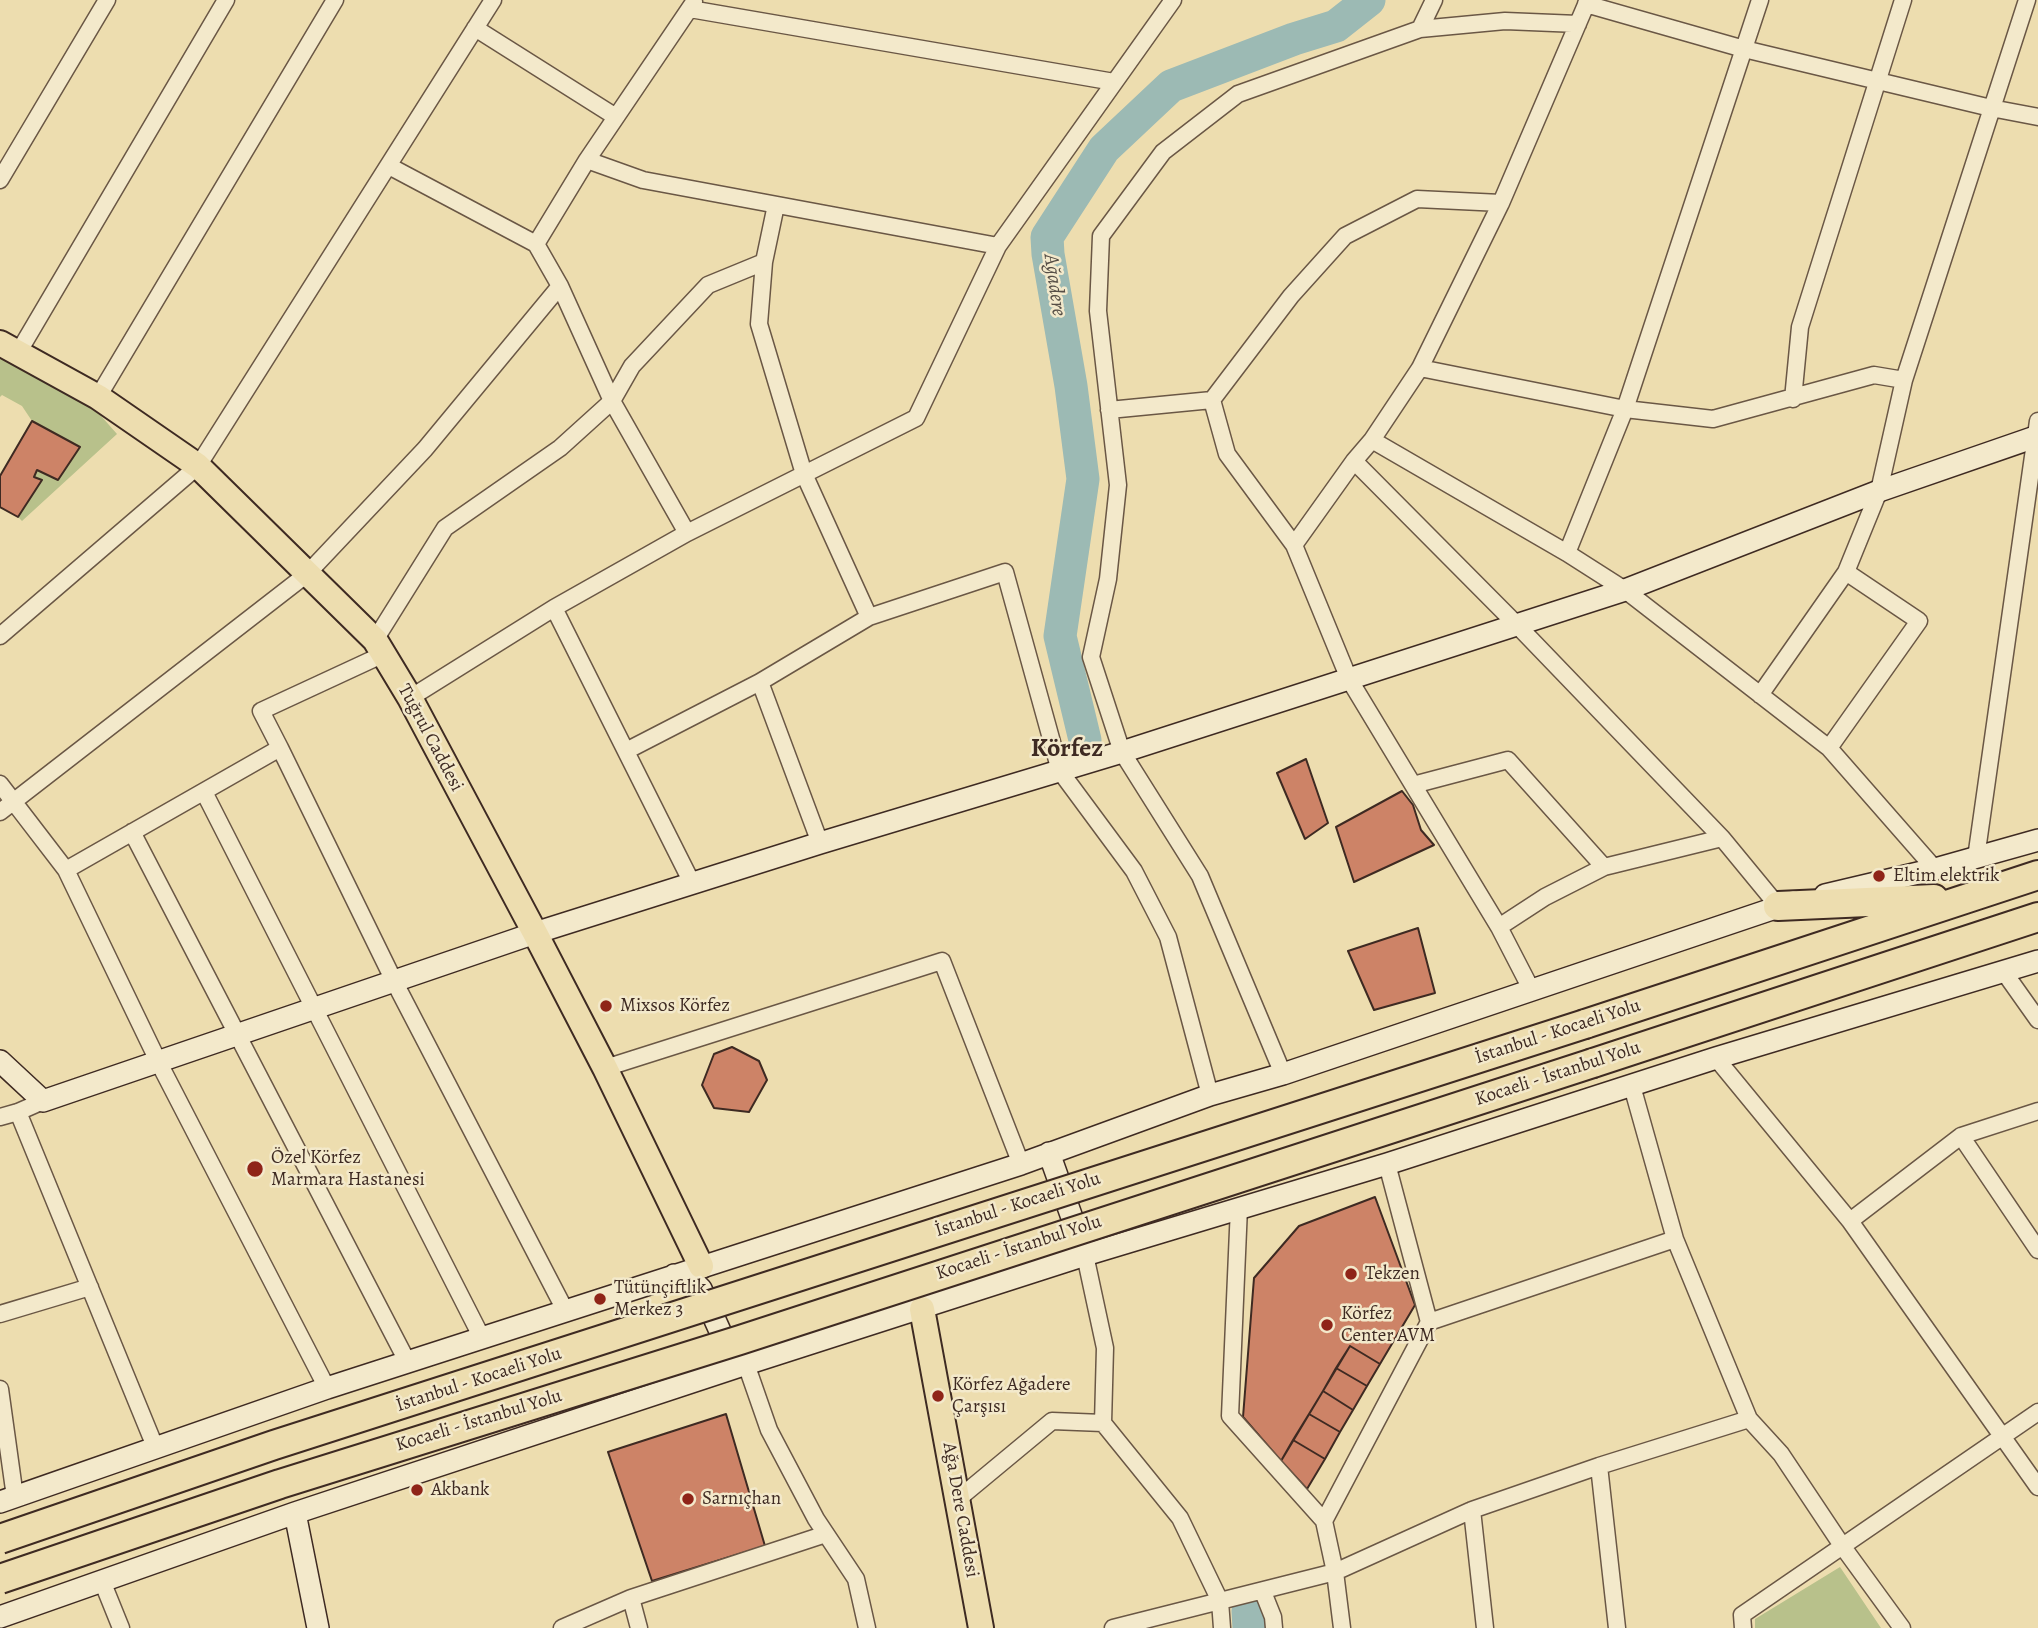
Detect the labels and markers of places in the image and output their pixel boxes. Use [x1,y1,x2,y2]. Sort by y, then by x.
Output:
place label: Eltim elektrik [1893,865,2000,887]
marker: Eltim elektrik [1871,868,1887,884]
place label: Mixsos Körfez [620,995,730,1017]
marker: Mixsos Körfez [598,998,614,1014]
place label: Özel Körfez Marmara Hastanesi [271,1147,425,1191]
marker: Özel Körfez Marmara Hastanesi [245,1159,265,1179]
place label: Tekzen [1365,1263,1420,1285]
marker: Tekzen [1343,1266,1359,1282]
place label: Tütünçiftlik Merkez 3 [614,1277,706,1321]
marker: Tütünçiftlik Merkez 3 [592,1291,608,1307]
place label: Körfez Center AVM [1341,1303,1435,1347]
marker: Körfez Center AVM [1319,1317,1335,1333]
place label: Körfez Ağadere Çarşısı [952,1374,1071,1418]
marker: Körfez Ağadere Çarşısı [930,1388,946,1404]
place label: Akbank [431,1479,490,1501]
marker: Akbank [409,1482,425,1498]
place label: Sarnıçhan [702,1488,781,1510]
marker: Sarnıçhan [680,1491,696,1507]

